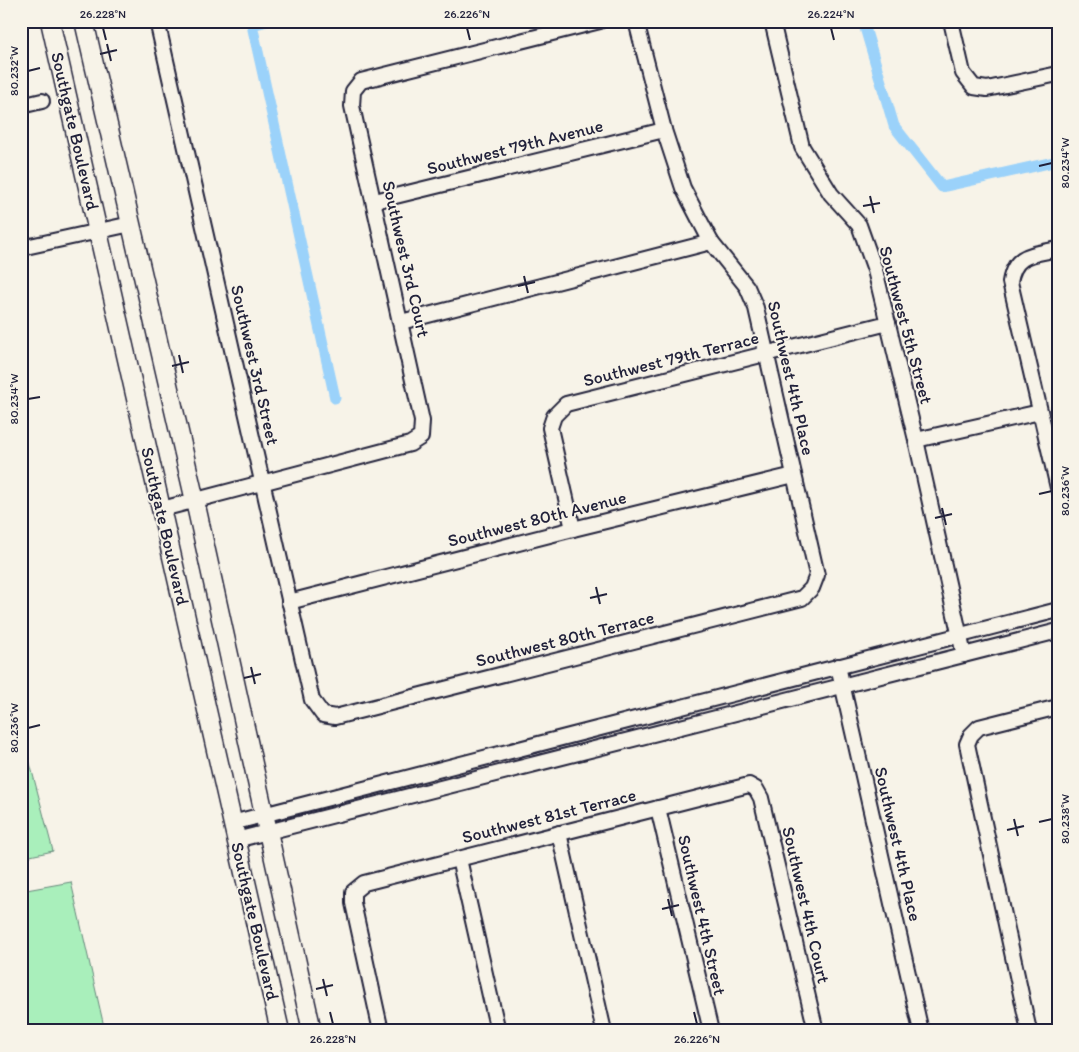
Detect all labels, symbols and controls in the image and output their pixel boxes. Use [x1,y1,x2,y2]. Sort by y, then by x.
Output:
text: 26.228°N [80,7,126,21]
text: 26.226°N [444,7,490,21]
text: 26.224°N [807,7,855,21]
text: 80.232°W [7,46,21,96]
street label: Southgate Boulevard [46,50,104,213]
street label: Southwest 79th Avenue [425,114,605,180]
text: 80.234°W [1058,138,1072,188]
street label: Southwest 3rd Court [377,179,435,340]
street label: Southwest 5th Street [874,244,938,407]
street label: Southwest 3rd Street [226,283,284,447]
street label: Southwest 4th Place [763,299,819,457]
street label: Southwest 79th Terrace [581,326,761,392]
text: 80.234°W [7,374,21,424]
street label: Southgate Boulevard [136,445,194,608]
text: 80.236°W [1058,466,1072,516]
street label: Southwest 80th Avenue [445,486,629,552]
street label: Southwest 80th Terrace [473,606,657,672]
text: 80.236°W [7,703,21,753]
street label: Southwest 4th Place [870,765,926,923]
street label: Southwest 81st Terrace [460,784,638,848]
text: 80.238°W [1058,794,1072,844]
street label: Southwest 4th Court [777,824,835,986]
street label: Southwest 4th Street [673,833,731,998]
street label: Southgate Boulevard [226,840,284,1003]
text: 26.228°N [310,1032,356,1046]
text: 26.226°N [674,1032,720,1046]

